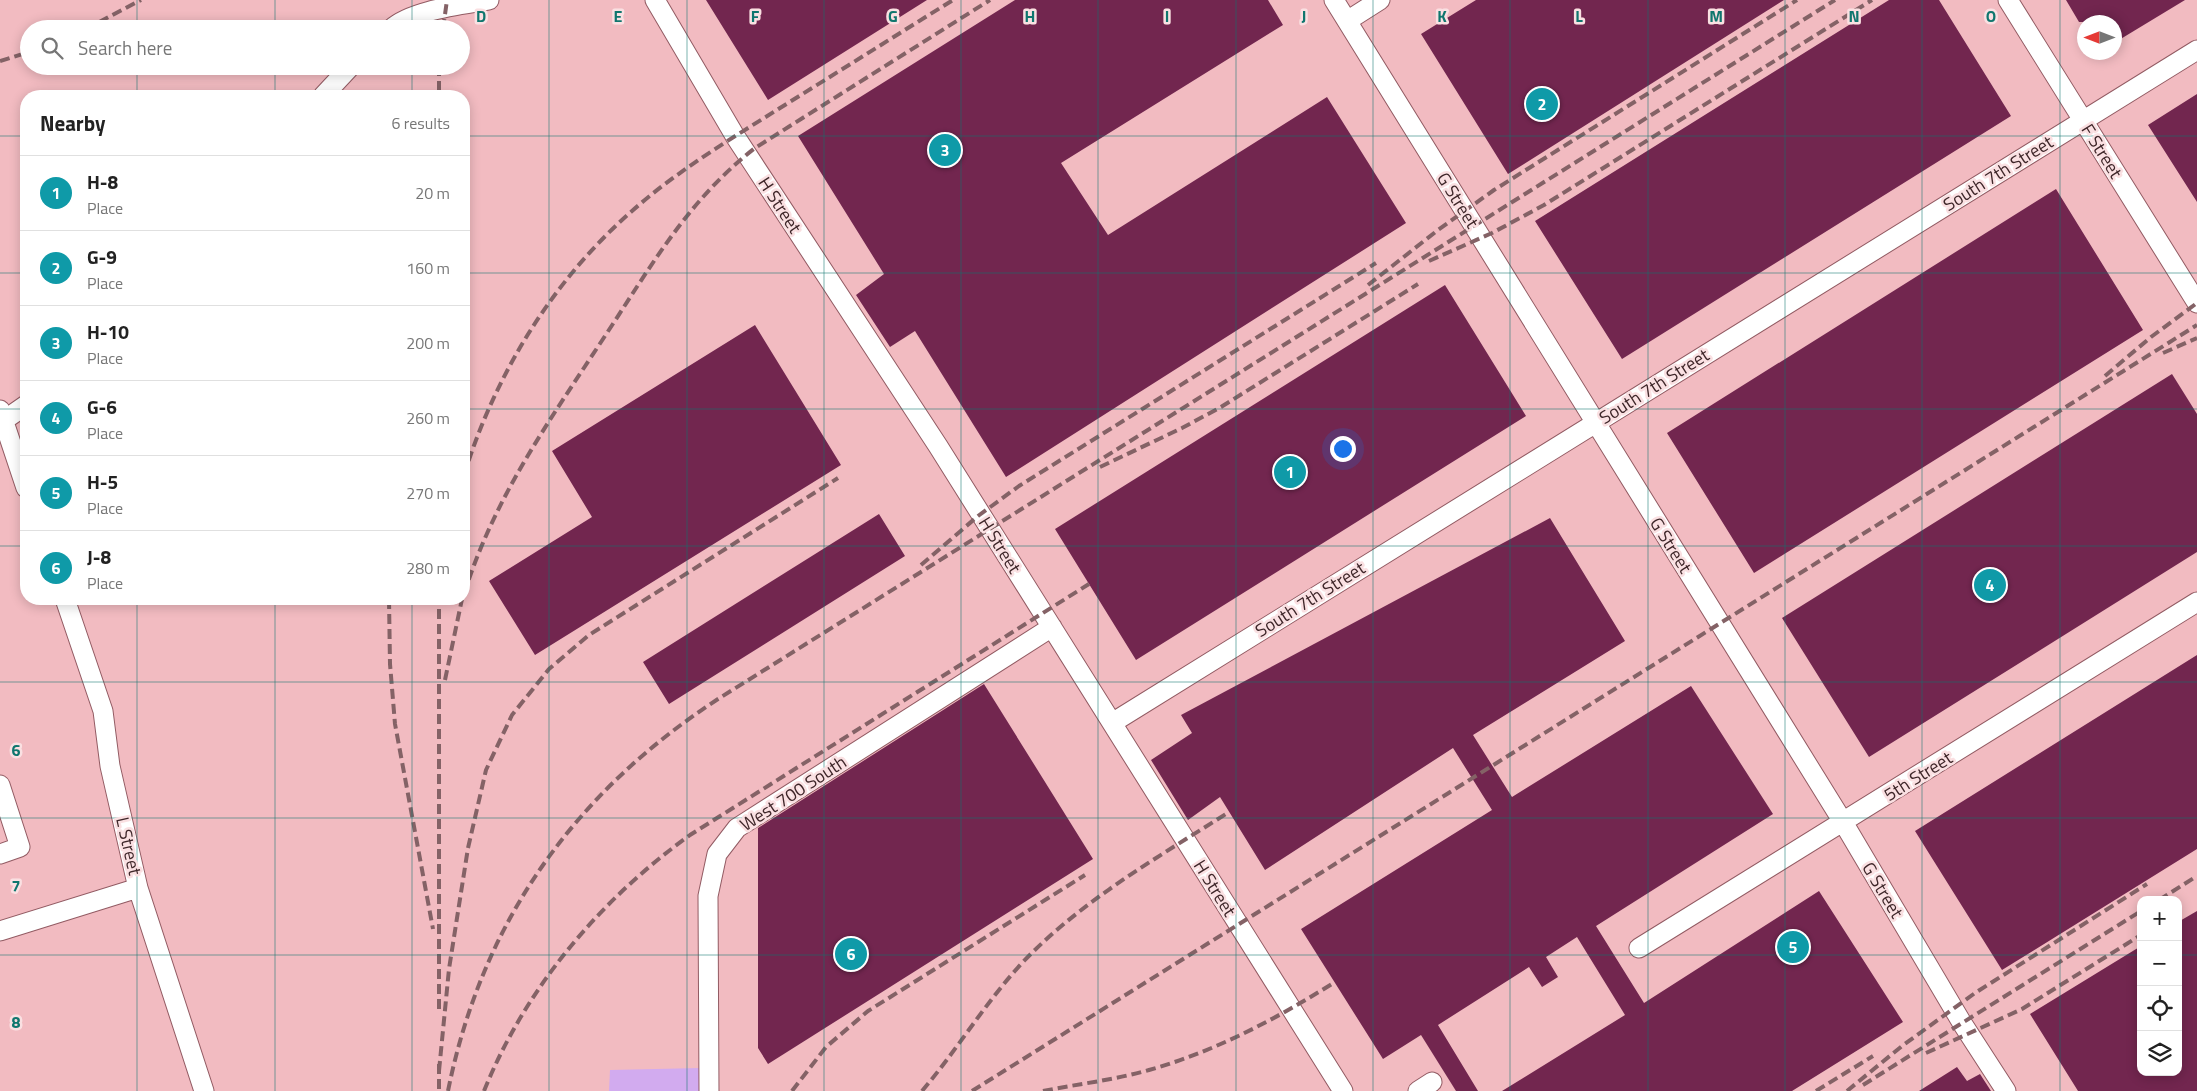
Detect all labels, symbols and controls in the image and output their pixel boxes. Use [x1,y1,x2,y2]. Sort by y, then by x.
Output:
text: D [476,4,486,28]
text: E [614,4,623,28]
text: F [751,4,760,28]
text: G [888,4,898,28]
text: H [1025,4,1035,28]
text: I [1165,4,1169,28]
text: J [1302,4,1306,28]
text: K [1437,4,1447,28]
text: L [1575,4,1583,28]
text: M [1709,4,1723,28]
text: N [1848,4,1860,28]
text: O [1986,4,1996,28]
north arrow [2077,15,2122,60]
search box [20,20,470,75]
text: Search here [78,33,172,62]
icon: search [38,34,66,62]
pin: 2 [1526,85,1558,123]
text: Nearby [40,107,105,139]
text: 6 results [391,111,450,135]
street label: F Street [2075,118,2130,184]
street label: South 7th Street [1938,128,2059,218]
pin: 3 [929,131,961,169]
text: H-8 [87,167,118,196]
street label: G Street [1430,167,1486,234]
street label: H Street [752,171,809,239]
text: 1 [52,181,60,205]
text: 20 m [415,181,450,205]
text: Place [87,196,123,220]
text: G-9 [87,242,117,271]
text: 2 [52,256,60,280]
text: 160 m [406,256,450,280]
text: Place [87,271,123,295]
text: H-10 [87,317,129,346]
text: 3 [52,331,60,355]
text: 200 m [406,331,450,355]
street label: South 7th Street [1594,341,1715,431]
text: Place [87,346,123,370]
text: G-6 [87,392,117,421]
text: 4 [52,406,60,430]
text: 260 m [406,406,450,430]
text: Place [87,421,123,445]
your location [1330,436,1356,462]
pin: 1 [1274,453,1306,491]
text: H-5 [87,467,118,496]
text: 5 [52,481,60,505]
text: 270 m [406,481,450,505]
text: Place [87,496,123,520]
street label: H Street [972,511,1028,579]
street label: G Street [1643,512,1699,579]
text: J-8 [87,542,111,571]
street label: South 7th Street [1250,554,1371,644]
text: 6 [52,556,60,580]
text: 280 m [406,556,450,580]
pin: 4 [1974,566,2006,604]
text: Place [87,571,123,595]
text: 6 [12,738,21,762]
street label: 5th Street [1878,744,1958,808]
street label: West 700 South [734,748,852,838]
street label: L Street [109,814,149,878]
street label: H Street [1187,854,1243,922]
street label: G Street [1856,857,1911,924]
text: 7 [12,874,20,898]
map controls [2137,896,2182,1076]
button: + [2137,896,2182,941]
pin: 5 [1777,928,1809,966]
pin: 6 [835,935,867,973]
button: − [2137,941,2182,986]
button: locate [2137,986,2182,1031]
text: 8 [12,1010,21,1034]
button: layers [2137,1031,2182,1076]

